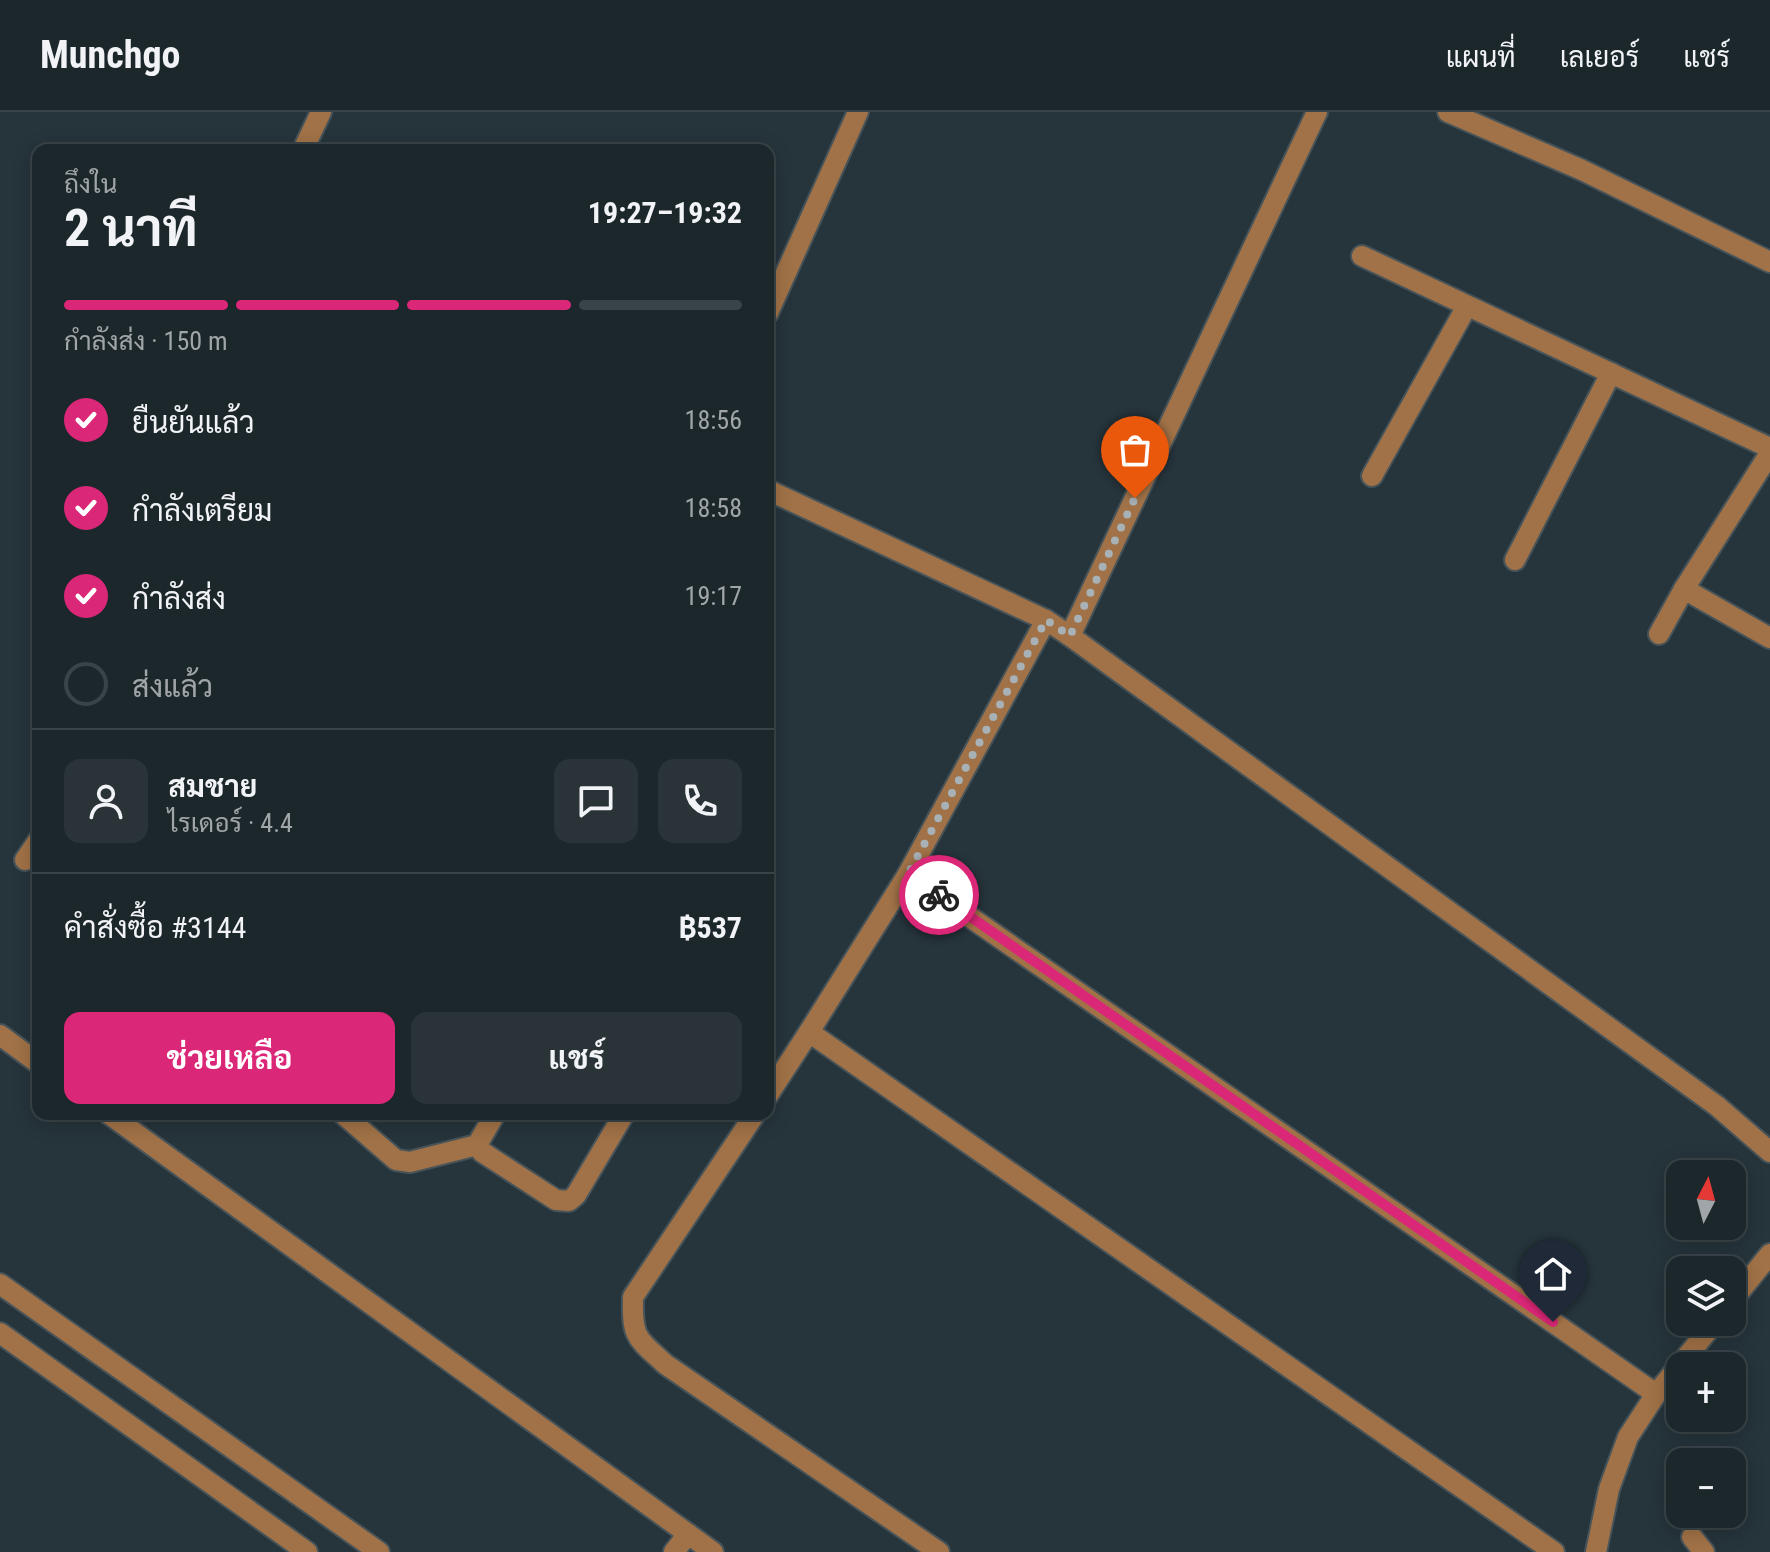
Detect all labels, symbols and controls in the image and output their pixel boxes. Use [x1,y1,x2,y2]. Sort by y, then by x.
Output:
text: Munchgo [40,33,180,77]
text: แผนที่ [1446,41,1516,74]
text: เลเยอร์ [1560,41,1639,74]
text: แชร์ [1683,41,1730,74]
text: ถึงใน [64,169,117,199]
text: 19:27–19:32 [588,195,742,230]
text: 2 นาที [64,198,198,259]
text: กำลังส่ง · 150 m [64,326,228,356]
icon: check [64,398,108,442]
text: ยืนยันแล้ว [132,405,255,440]
text: 18:56 [685,405,742,435]
pin [1101,416,1169,498]
icon: bag [1113,428,1157,472]
icon: check [64,486,108,530]
text: กำลังเตรียม [132,493,272,528]
text: 18:58 [685,493,742,523]
icon: check [64,574,108,618]
text: กำลังส่ง [132,581,226,616]
text: 19:17 [685,581,742,611]
text: ส่งแล้ว [132,669,213,704]
button: person [64,759,148,843]
button: chat [554,759,638,843]
button: phone [658,759,742,843]
text: สมชาย [168,769,257,804]
text: ไรเดอร์ · 4.4 [168,808,293,838]
courier [899,855,979,935]
icon: bike [917,873,961,917]
text: คำสั่งซื้อ #3144 [64,910,246,945]
text: ฿537 [678,910,742,945]
button: ช่วยเหลือ [64,1012,395,1104]
button: แชร์ [411,1012,742,1104]
north arrow [1666,1160,1746,1240]
map controls [1666,1160,1746,1528]
pin [1519,1240,1587,1322]
icon: home [1531,1252,1575,1296]
button: layers [1666,1256,1746,1336]
button: + [1666,1352,1746,1432]
button: − [1666,1448,1746,1528]

